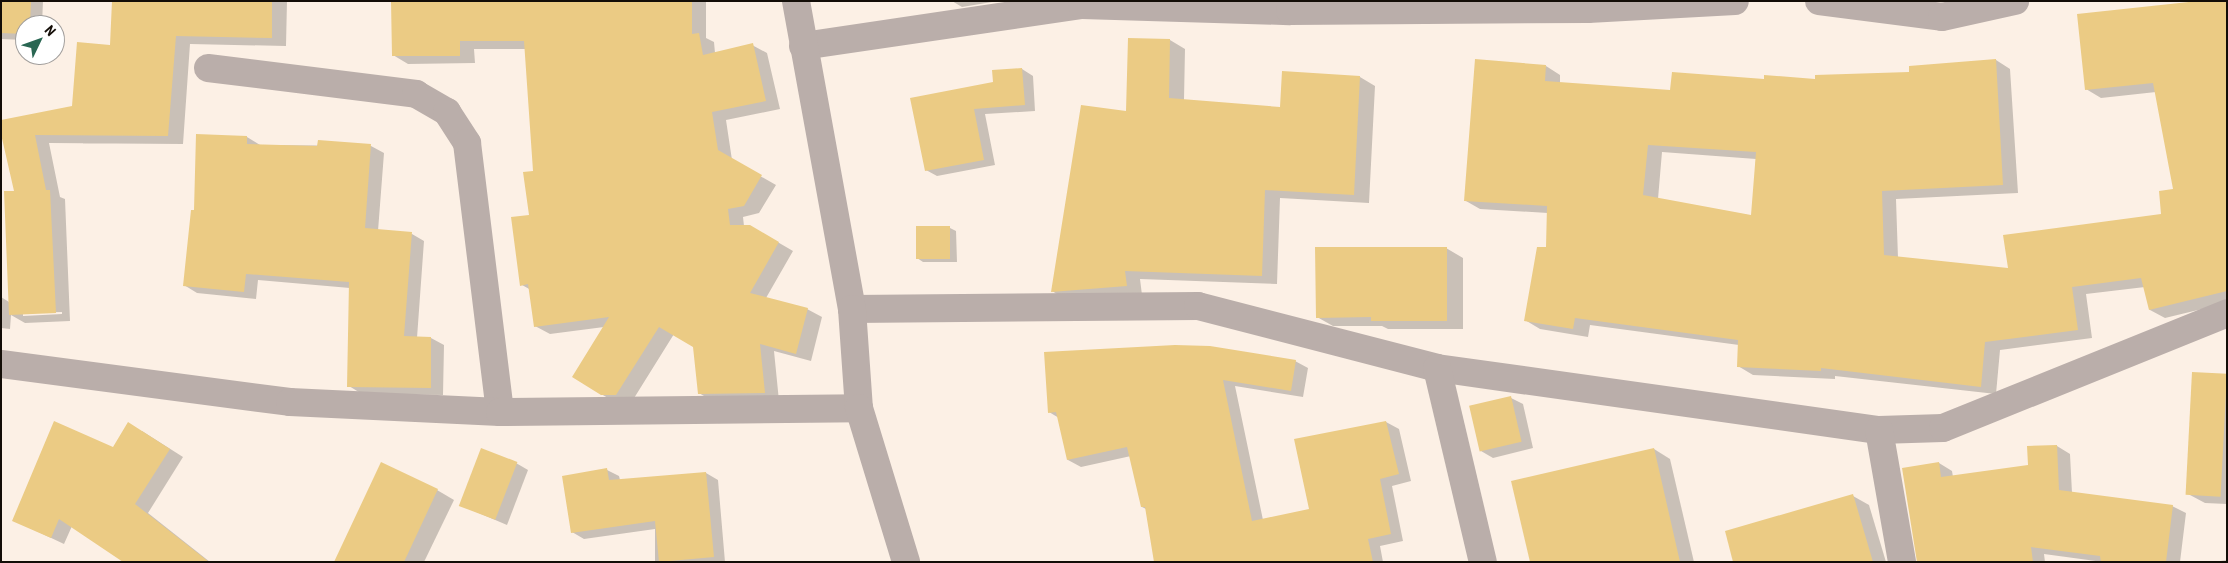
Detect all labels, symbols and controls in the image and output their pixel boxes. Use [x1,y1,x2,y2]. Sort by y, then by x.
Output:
north arrow [15,15,65,65]
text: N [42,22,59,39]

